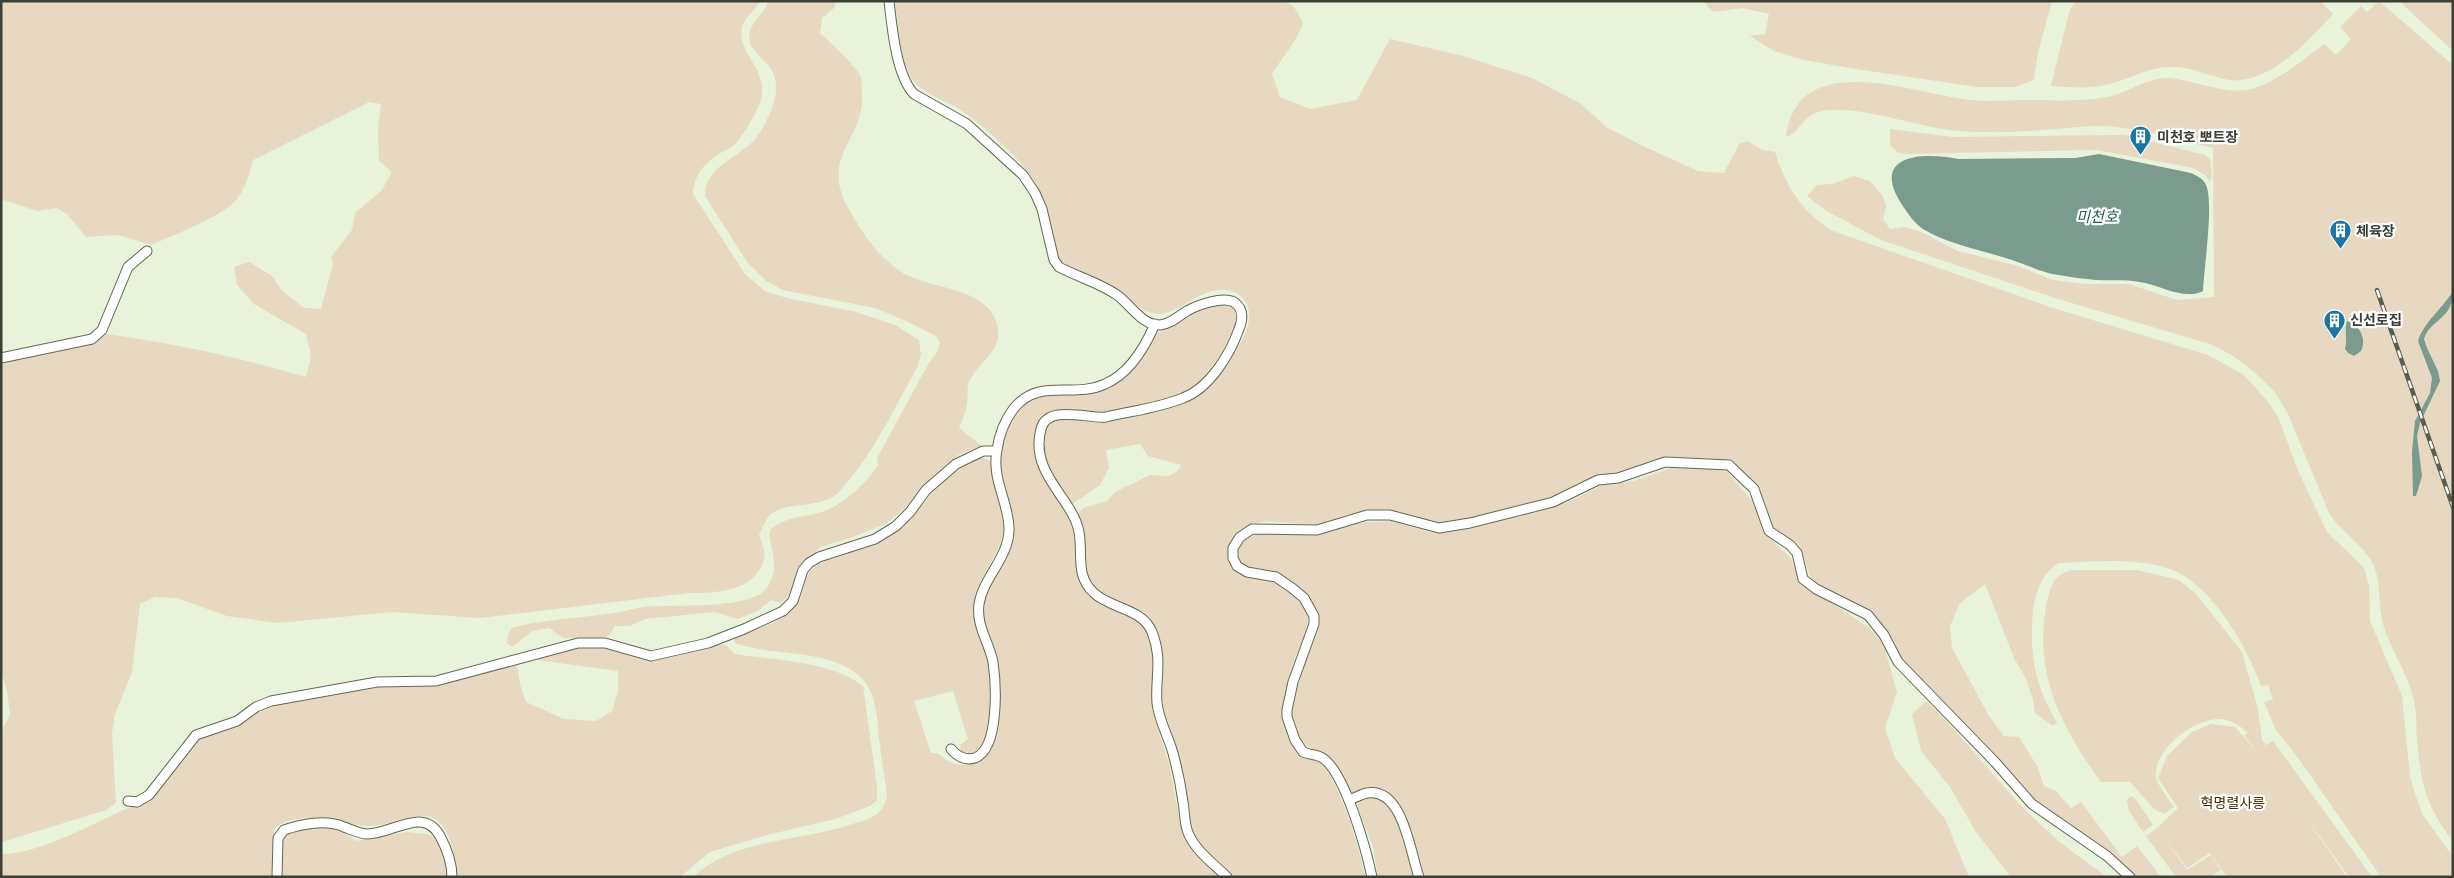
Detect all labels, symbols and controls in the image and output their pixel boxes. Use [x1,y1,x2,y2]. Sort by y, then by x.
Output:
building icon: 미천호 뽀트장 [2129,125,2153,156]
place label: 미천호 뽀트장 [2157,129,2238,145]
water label: 미천호 [2076,208,2119,225]
building icon: 체육장 [2328,219,2352,250]
place label: 체육장 [2356,223,2395,239]
building icon: 신선로집 [2322,308,2346,339]
place label: 신선로집 [2350,312,2402,328]
park label: 혁명렬사릉 [2201,795,2265,811]

